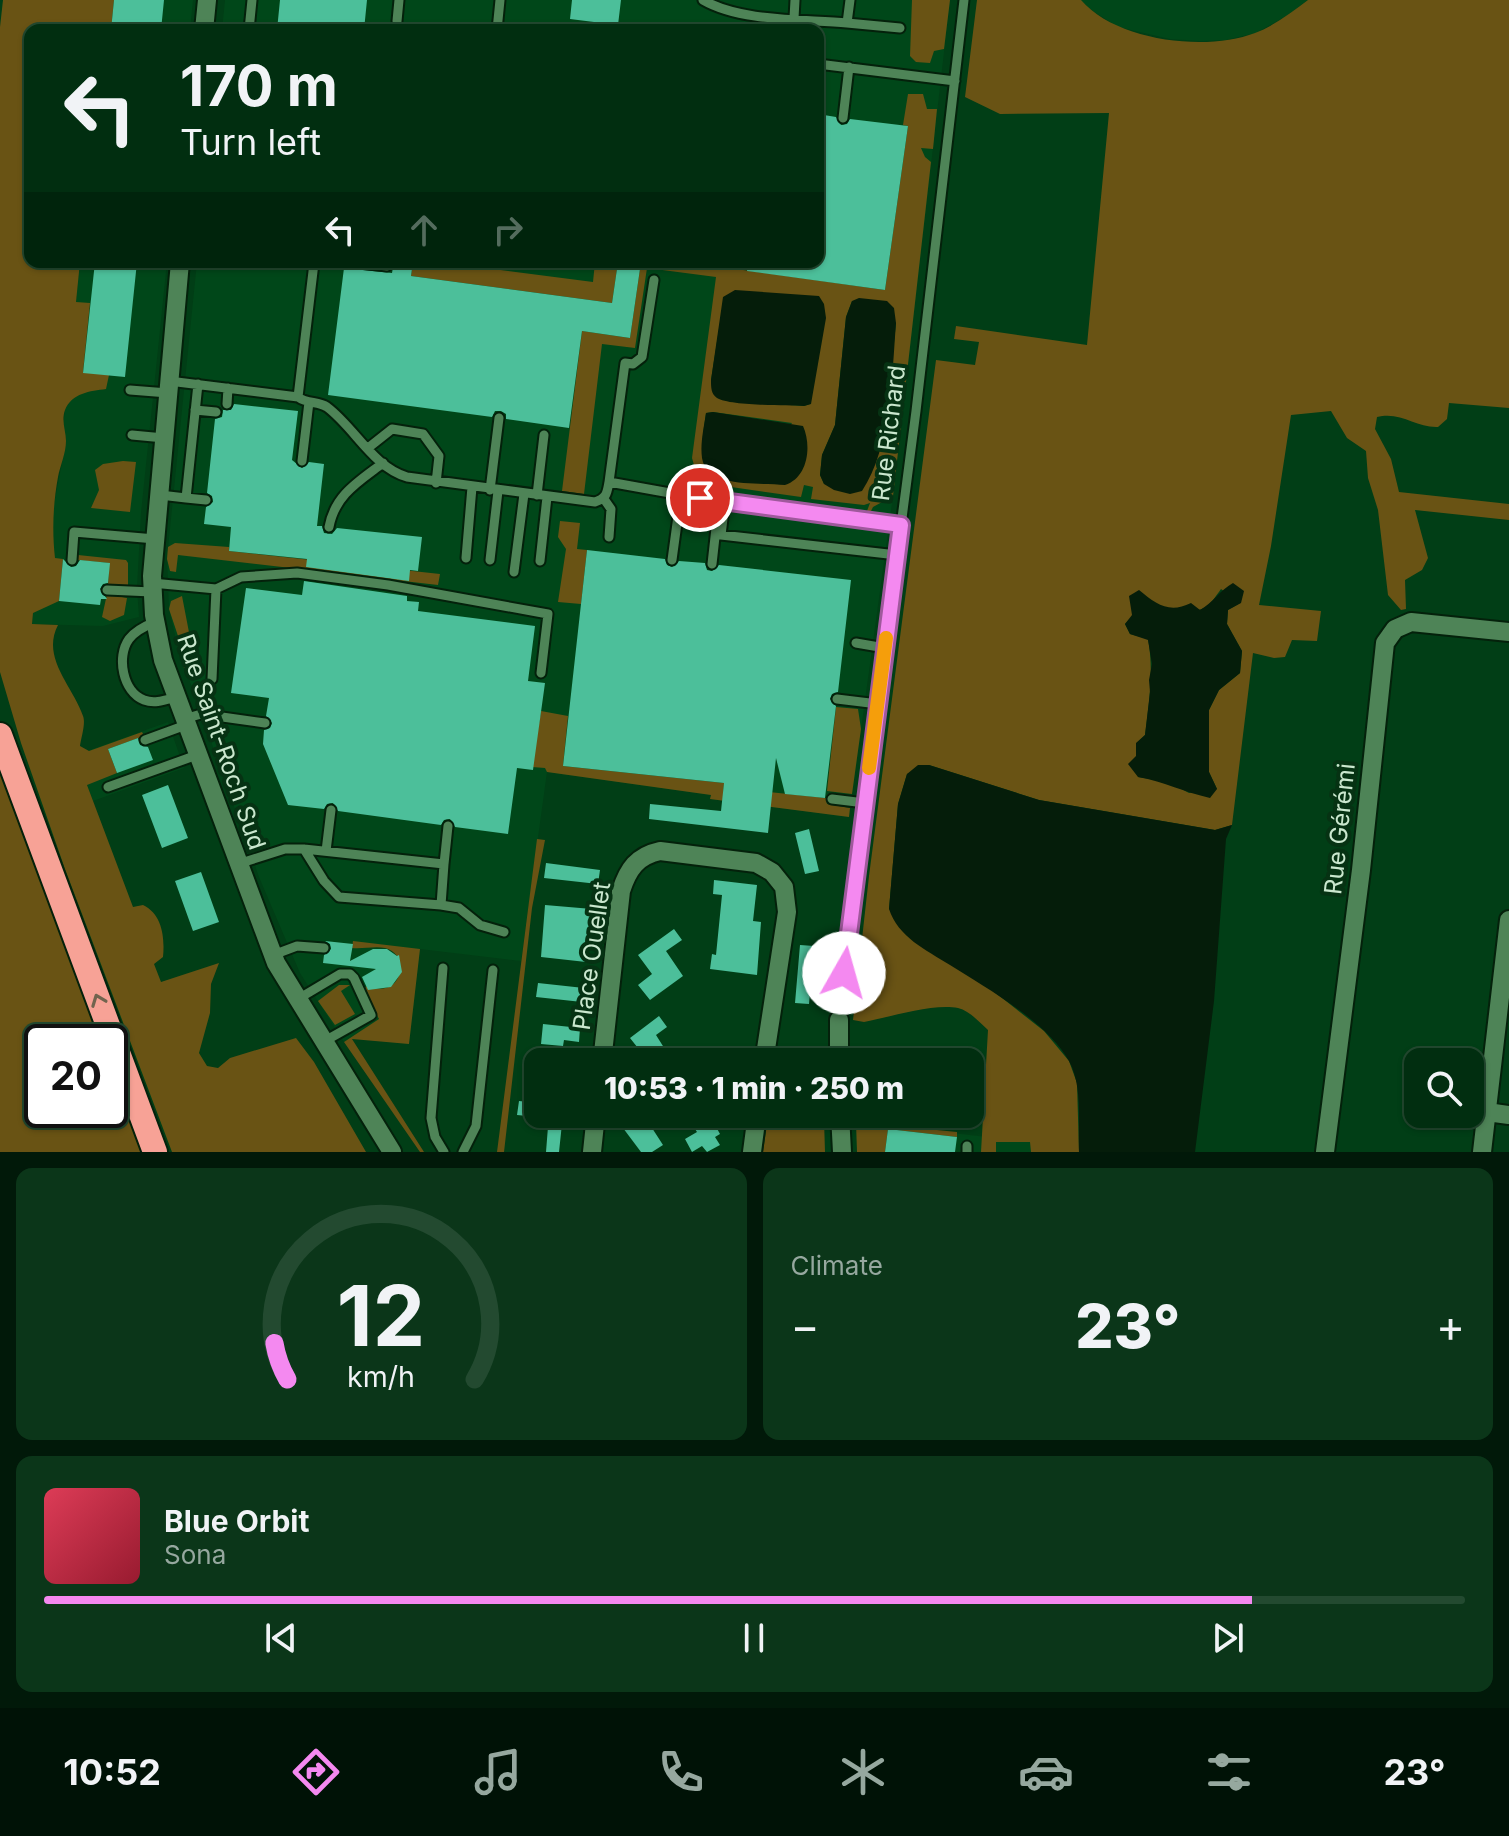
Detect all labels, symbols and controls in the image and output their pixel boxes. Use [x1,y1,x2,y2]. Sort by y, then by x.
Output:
text: 170 m [180,52,338,120]
icon: left [48,56,152,160]
text: Turn left [180,120,321,164]
icon: left [318,208,362,252]
icon: ahead [402,208,446,252]
icon: right [486,208,530,252]
street label: Rue Richard [866,364,911,502]
pin [666,464,734,532]
icon: arrive [678,476,722,520]
street label: Rue Saint-Roch Sud [171,630,272,853]
street label: Rue Gérémi [1318,762,1361,896]
street label: Place Ouellet [567,880,616,1032]
position arrow [802,931,886,1015]
one-way arrow [91,994,108,1008]
speed limit sign: 20 [24,1024,128,1128]
map controls [1404,1048,1484,1128]
button: search [1404,1048,1484,1128]
text: 10:53 · 1 min · 250 m [604,1070,904,1106]
text: Climate [791,1250,883,1281]
text: 12 [337,1265,425,1366]
text: 23° [1075,1290,1180,1362]
text: − [791,1299,820,1353]
text: + [1436,1299,1465,1353]
text: km/h [347,1359,415,1394]
text: Blue Orbit [164,1503,309,1539]
text: Sona [164,1539,226,1570]
icon: previous [259,1616,303,1660]
icon: pause [732,1616,776,1660]
icon: next [1206,1616,1250,1660]
icon: directions [288,1744,344,1800]
icon: music [470,1744,526,1800]
icon: phone [653,1744,709,1800]
icon: climate [835,1744,891,1800]
icon: car [1018,1744,1074,1800]
icon: filters [1201,1744,1257,1800]
text: 10:52 [63,1750,161,1794]
text: 23° [1383,1750,1446,1794]

